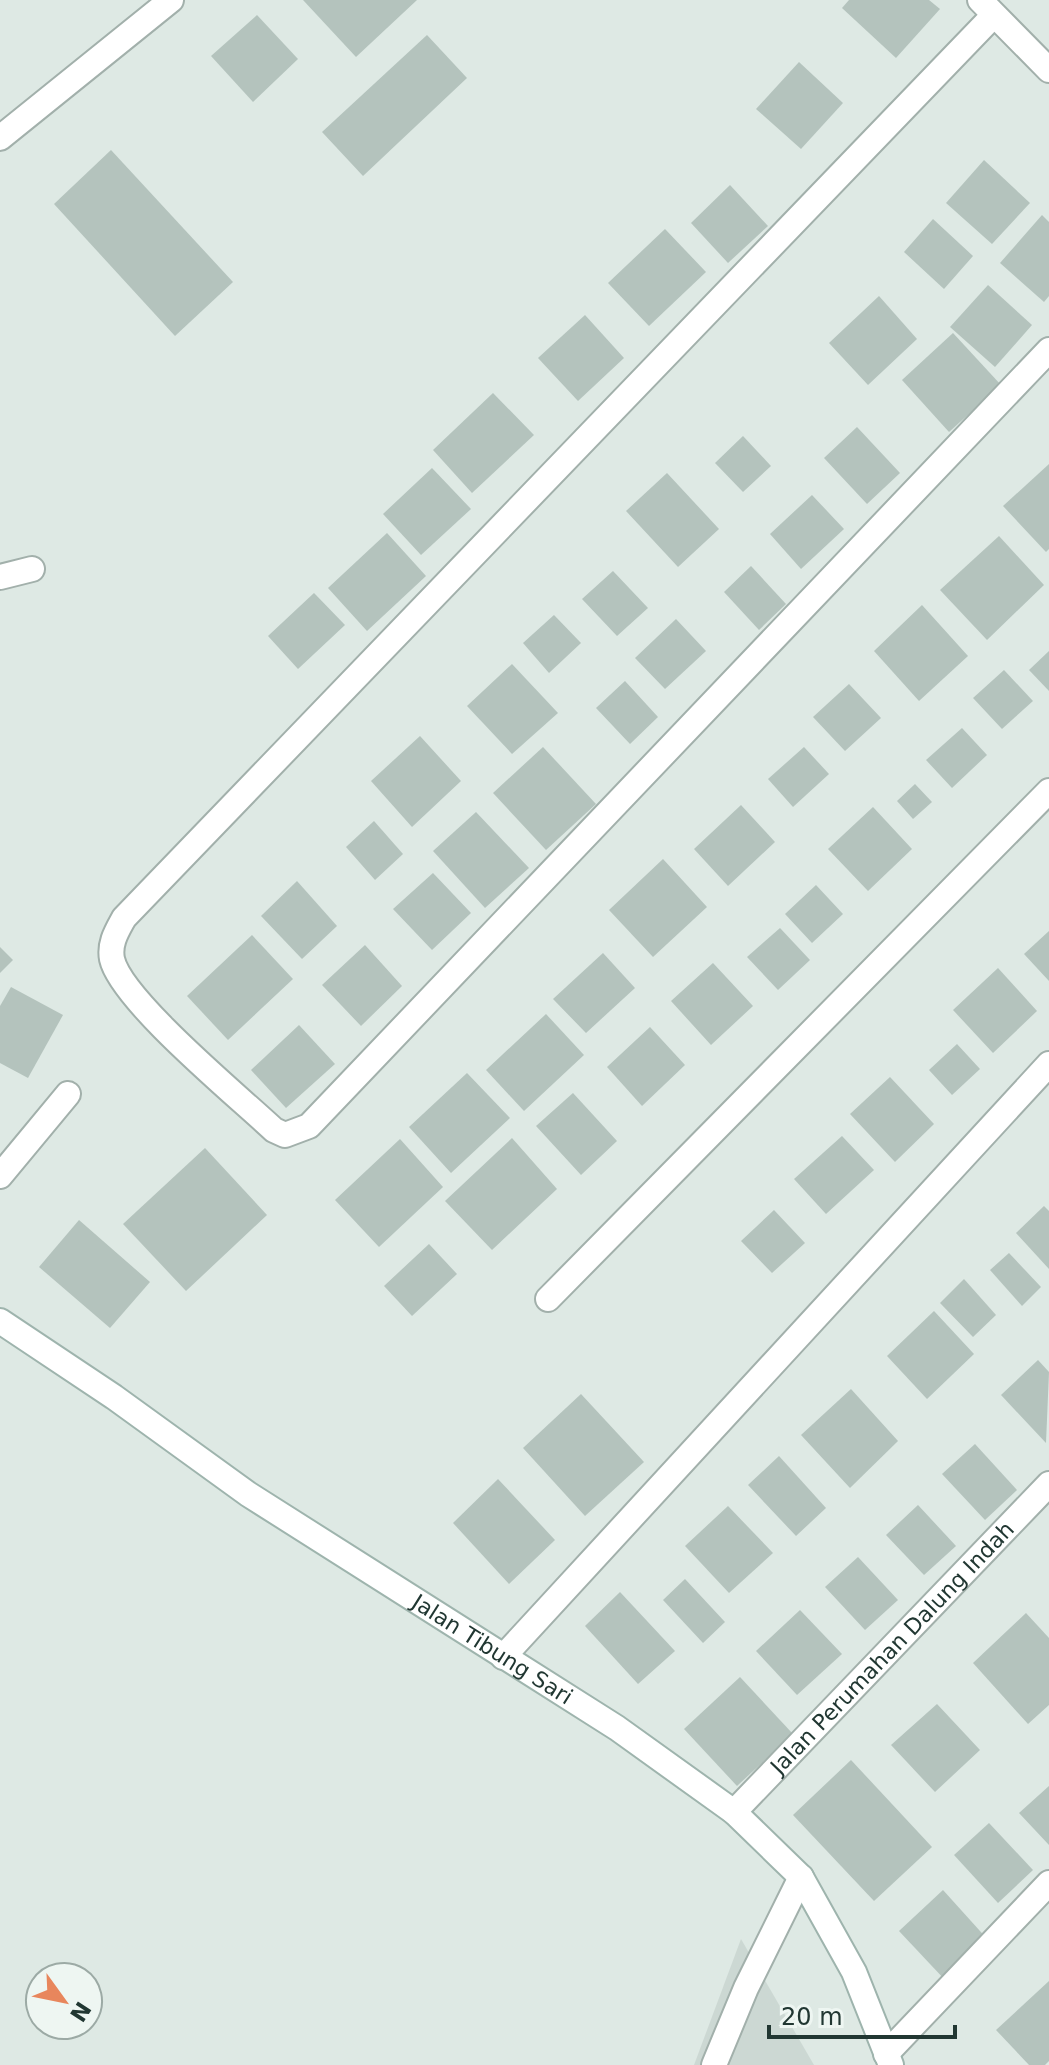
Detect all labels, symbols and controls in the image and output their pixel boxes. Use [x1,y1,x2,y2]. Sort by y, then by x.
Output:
street label: Jalan Perumahan Dalung Indah [764,1517,1019,1781]
street label: Jalan Tibung Sari [406,1588,577,1710]
north arrow [24,1961,104,2041]
scale bar [769,1989,955,2039]
text: N [65,1997,96,2026]
text: 20 m [781,2003,843,2031]

